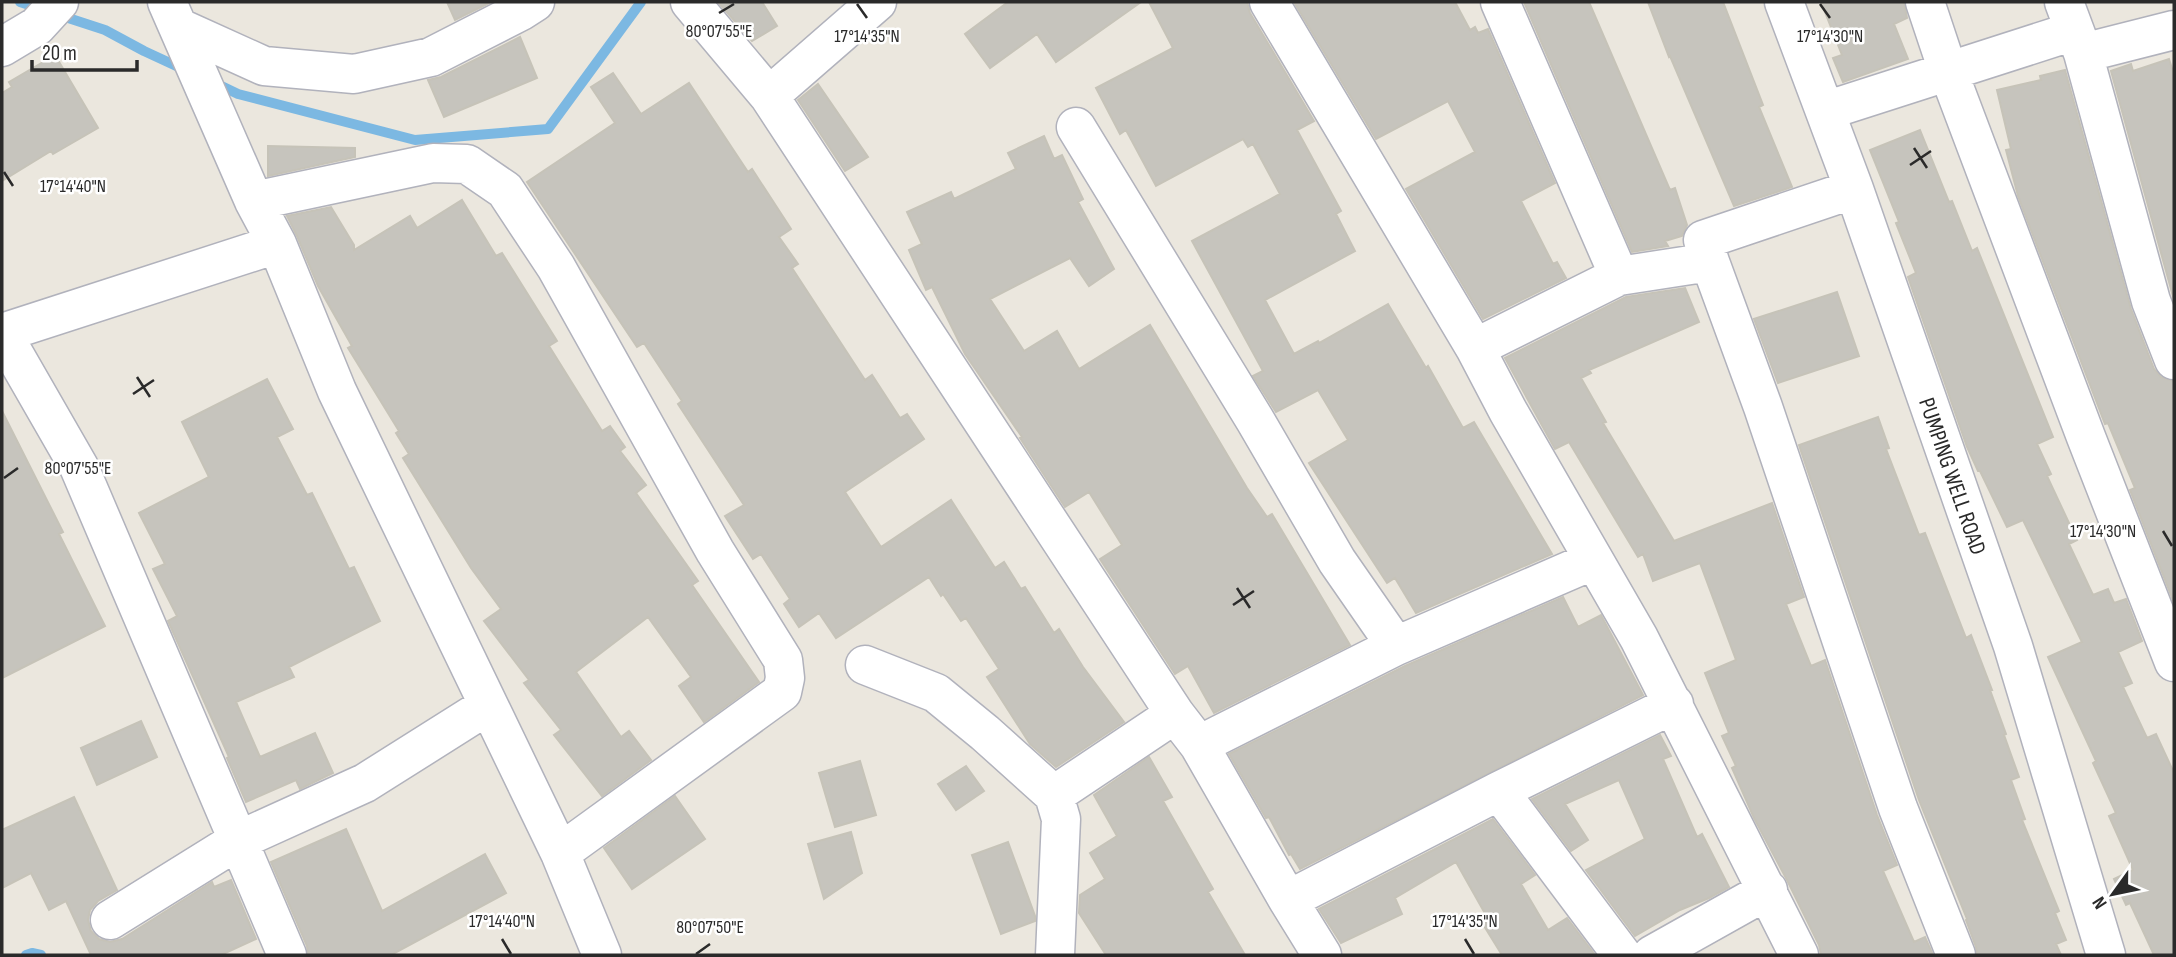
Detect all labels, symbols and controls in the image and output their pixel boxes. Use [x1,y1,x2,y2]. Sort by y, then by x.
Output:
text: 80°07'55"E [686,21,752,42]
text: 17°14'35"N [834,26,900,47]
text: 17°14'30"N [1797,26,1863,47]
scale bar [32,28,136,72]
text: 20 m [42,41,77,66]
text: 17°14'40"N [40,176,106,197]
street label: PUMPING WELL ROAD [1912,394,1992,558]
text: 80°07'55"E [45,458,111,479]
text: 17°14'30"N [2070,521,2136,542]
north arrow [2078,859,2148,929]
text: N [2088,892,2112,913]
text: 17°14'40"N [469,911,535,932]
text: 17°14'35"N [1432,911,1498,932]
text: 80°07'50"E [676,917,744,938]

